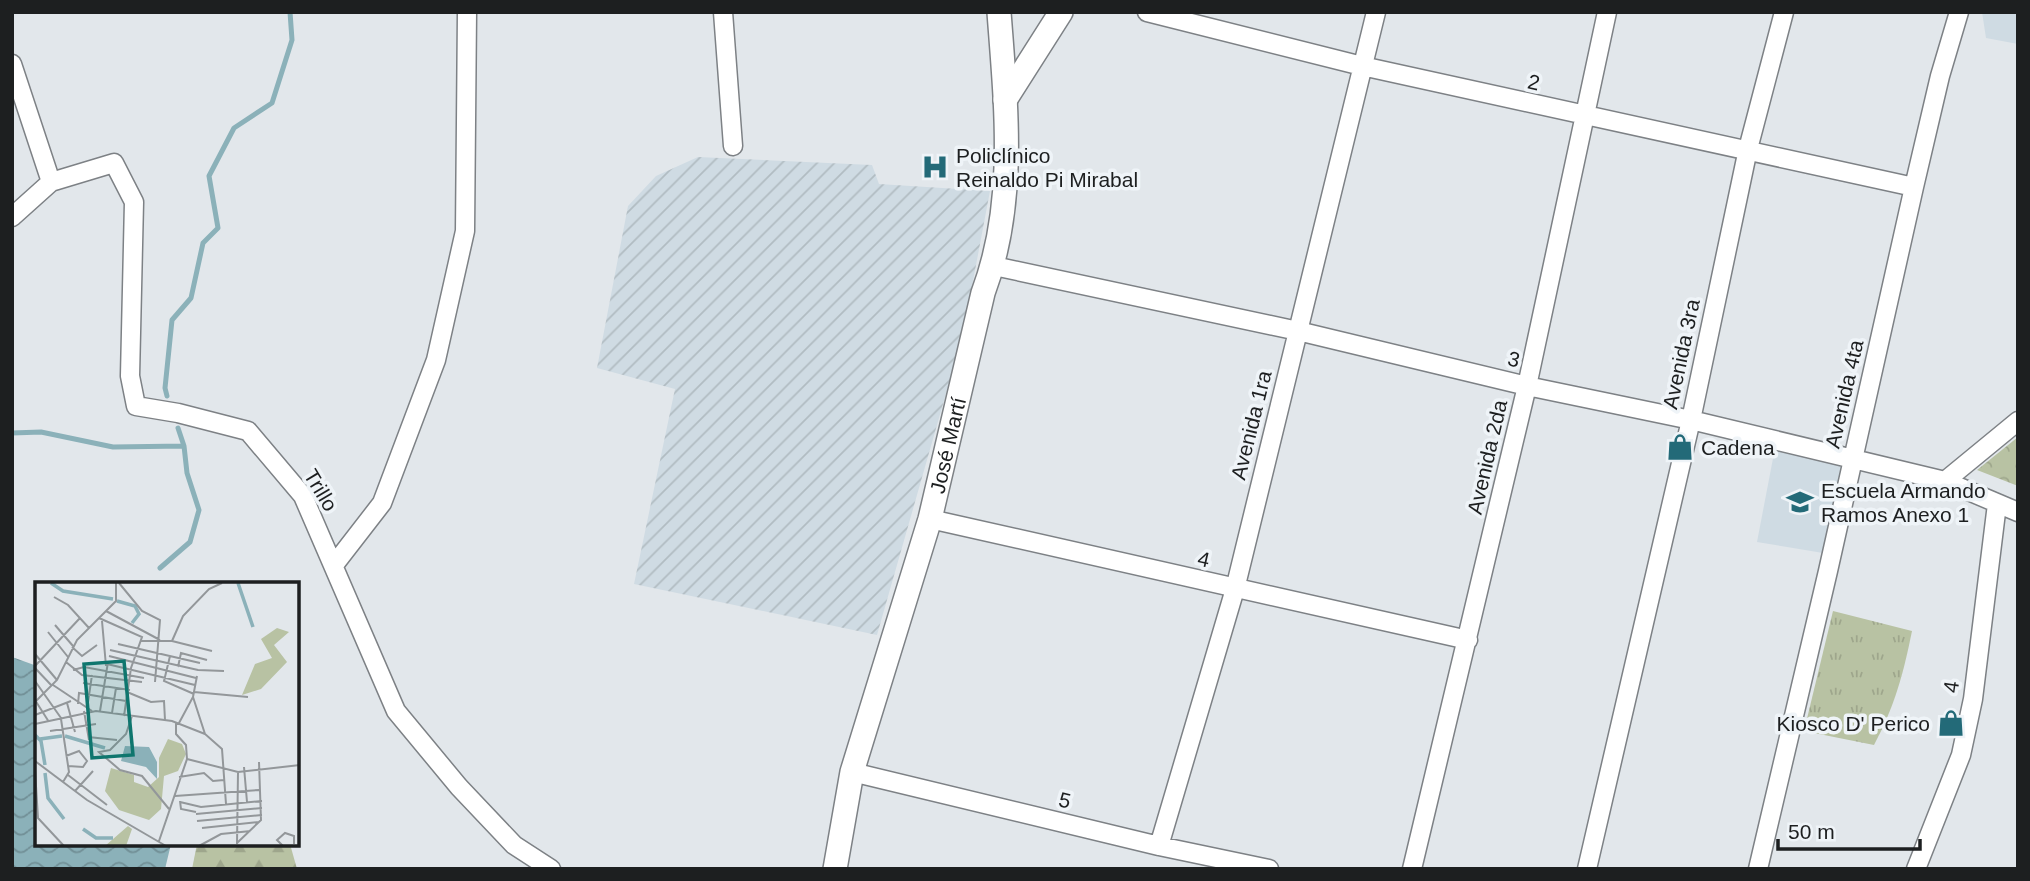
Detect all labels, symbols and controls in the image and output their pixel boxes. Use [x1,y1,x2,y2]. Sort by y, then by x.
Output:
street label: 2 [1526,69,1542,95]
place label: Policlínico Reinaldo Pi Mirabal [956,144,1138,191]
hospital icon: Policlínico Reinaldo Pi Mirabal [920,152,950,182]
street label: Avenida 3ra [1658,297,1704,411]
street label: Avenida 4ta [1820,337,1868,450]
street label: 3 [1506,346,1522,372]
street label: Avenida 1ra [1226,368,1276,482]
street label: José Martí [925,395,970,496]
street label: Avenida 2da [1463,397,1511,516]
shop icon: Cadena [1665,432,1695,462]
place label: Cadena [1701,436,1775,459]
street label: Trillo [300,465,342,515]
place label: Escuela Armando Ramos Anexo 1 [1821,479,1986,526]
school or university icon: Escuela Armando Ramos Anexo 1 [1785,487,1815,517]
street label: 4 [1196,546,1213,572]
inset map [35,582,299,846]
street label: 4 [1939,679,1963,694]
shop icon: Kiosco D' Perico [1936,708,1966,738]
place label: Kiosco D' Perico [1777,712,1930,735]
street label: 5 [1057,787,1073,813]
scale bar [1778,808,1920,852]
text: 50 m [1788,820,1835,843]

